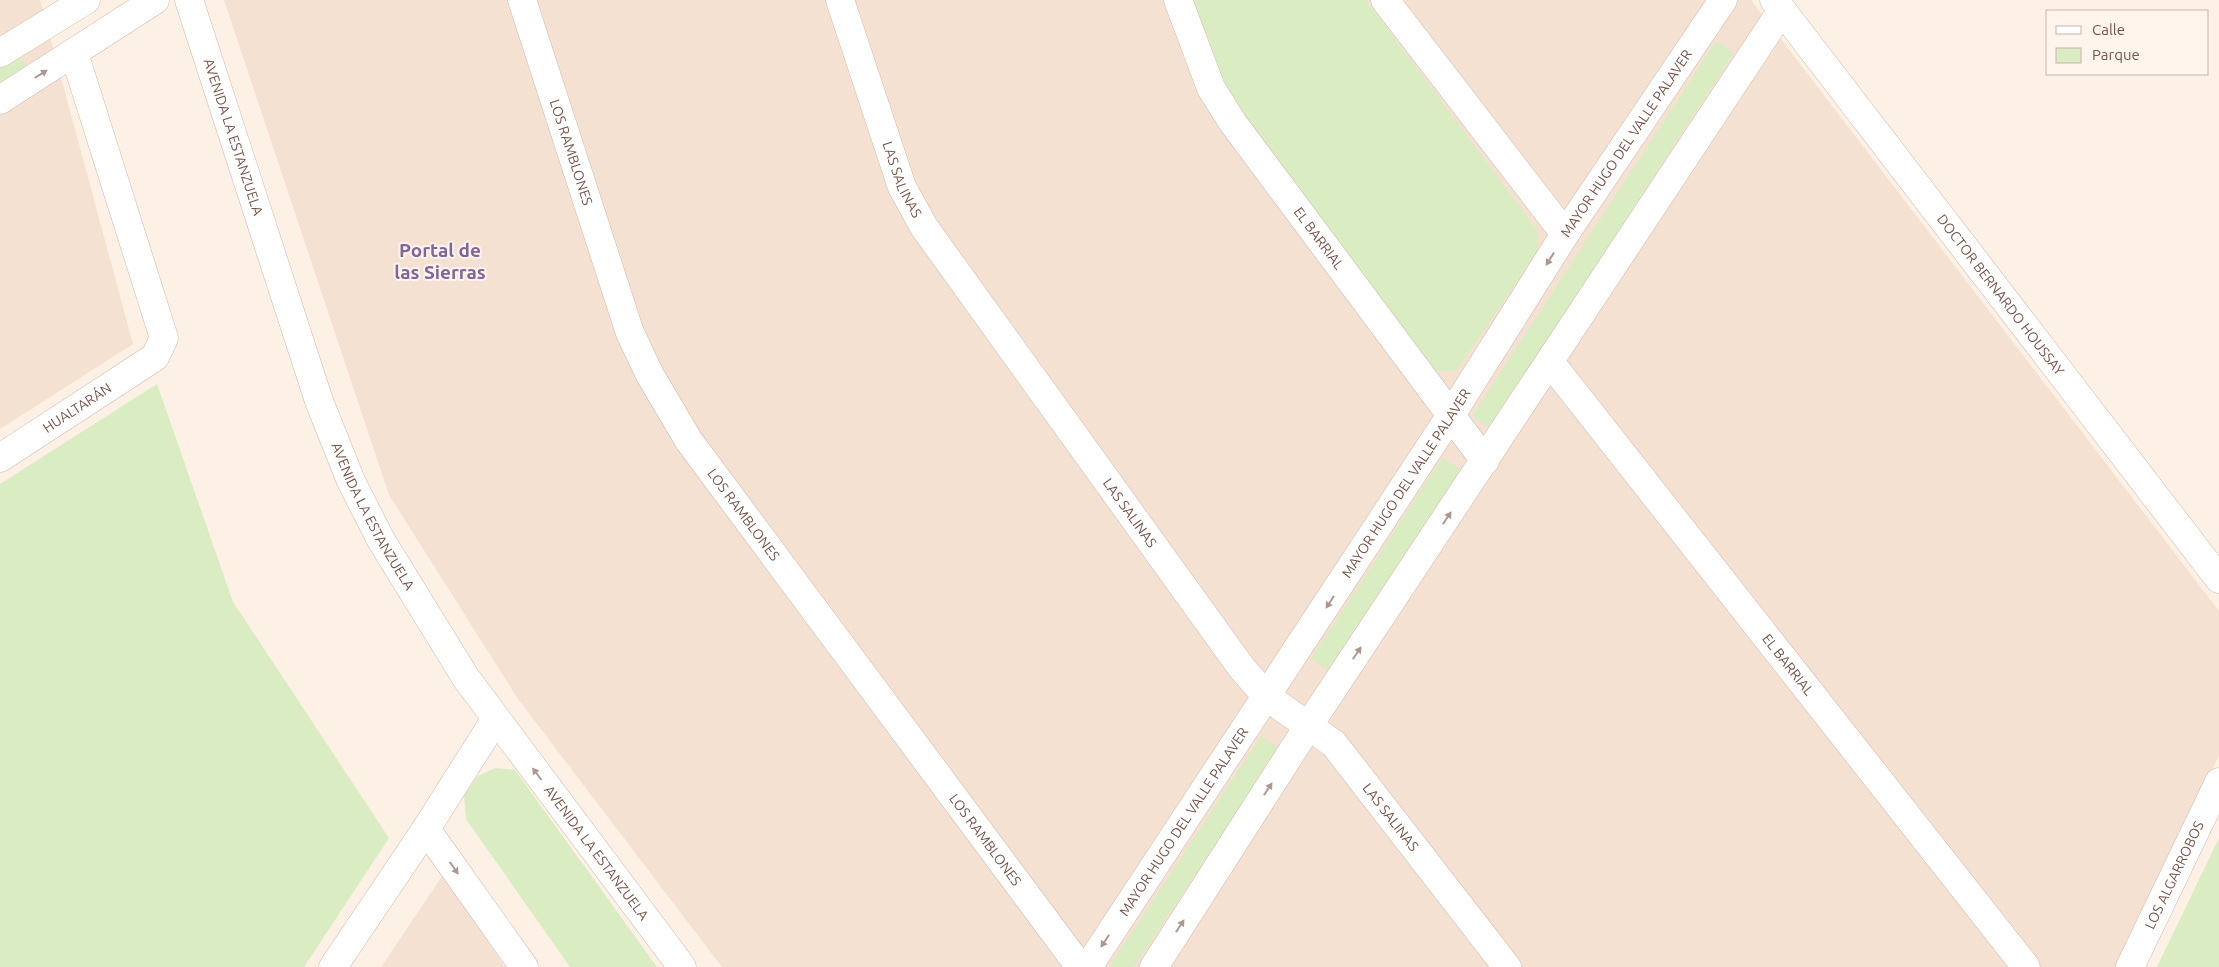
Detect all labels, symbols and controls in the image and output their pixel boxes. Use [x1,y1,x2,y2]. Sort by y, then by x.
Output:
legend [2046,10,2209,75]
text: Calle [2092,21,2125,38]
street label: MAYOR HUGO DEL VALLE PALAVER [1557,46,1695,240]
text: Parque [2092,46,2140,63]
street label: AVENIDA LA ESTANZUELA [201,57,266,217]
one-way arrow [34,69,48,79]
street label: LOS RAMBLONES [547,97,596,207]
street label: LAS SALINAS [879,139,925,220]
street label: EL BARRIAL [1290,204,1347,272]
street label: DOCTOR BERNARDO HOUSSAY [1934,211,2067,378]
district label: Portal de las Sierras [394,239,486,283]
one-way arrow [1545,252,1554,265]
street label: HUALTARÁN [40,380,114,436]
street label: MAYOR HUGO DEL VALLE PALAVER [1338,385,1474,581]
street label: AVENIDA LA ESTANZUELA [328,440,418,593]
street label: LOS RAMBLONES [704,466,783,564]
street label: LAS SALINAS [1100,475,1160,551]
one-way arrow [1442,511,1452,525]
one-way arrow [1325,595,1334,608]
street label: EL BARRIAL [1759,631,1817,698]
one-way arrow [1352,646,1362,660]
street label: MAYOR HUGO DEL VALLE PALAVER [1116,724,1252,919]
one-way arrow [531,768,542,781]
street label: LAS SALINAS [1359,780,1422,854]
street label: AVENIDA LA ESTANZUELA [541,782,652,923]
one-way arrow [1263,783,1273,796]
street label: LOS RAMBLONES [946,791,1025,889]
street label: LOS ALGARROBOS [2141,819,2207,932]
one-way arrow [449,862,459,875]
one-way arrow [1176,919,1185,933]
one-way arrow [1100,935,1110,948]

